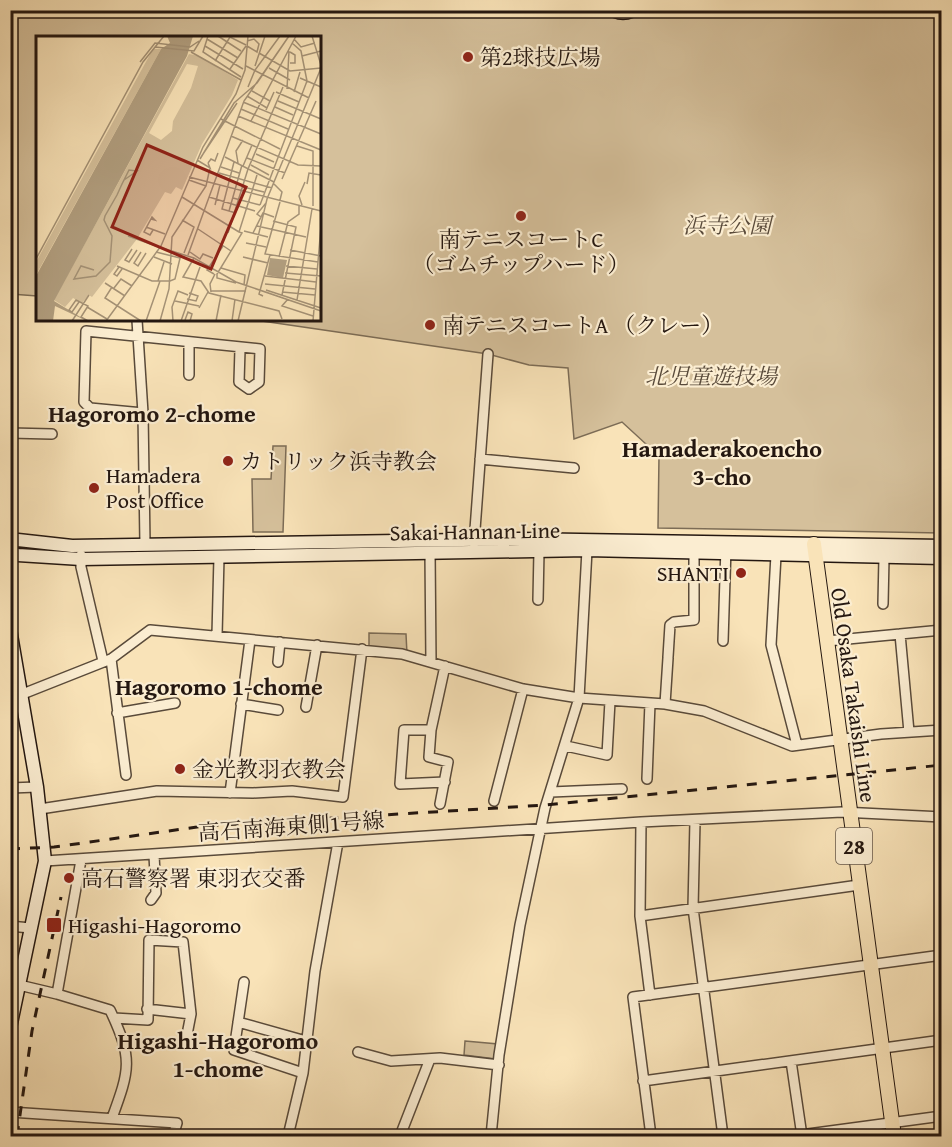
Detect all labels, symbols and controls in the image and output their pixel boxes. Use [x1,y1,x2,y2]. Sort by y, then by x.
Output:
inset map [36,36,321,321]
place label: 第2球技広場 [480,41,601,73]
marker: 第2球技広場 [461,50,475,64]
marker: 南テニスコートC （ゴムチップハード） [514,209,528,223]
park label: 浜寺公園 [683,209,774,241]
place label: 南テニスコートC （ゴムチップハード） [412,223,630,280]
place label: 南テニスコートA （クレー） [442,309,723,341]
marker: 南テニスコートA （クレー） [423,318,437,332]
park label: 北児童遊技場 [645,360,779,392]
district label: Hagoromo 2-chome [48,396,256,431]
district label: Hamaderakoencho 3-cho [622,431,822,494]
place label: カトリック浜寺教会 [240,445,437,477]
marker: カトリック浜寺教会 [221,454,235,468]
place label: Hamadera Post Office [106,459,204,516]
marker: Hamadera Post Office [87,481,101,495]
street label: Sakai Hannan Line [389,514,561,548]
place label: SHANTI [657,557,729,589]
marker: SHANTI [734,566,748,580]
street label: Old Osaka Takaishi Line [823,586,885,804]
district label: Hagoromo 1-chome [115,669,323,704]
place label: 金光教羽衣教会 [192,753,346,785]
marker: 金光教羽衣教会 [173,762,187,776]
street label: 高石南海東側1号線 [197,804,385,848]
road number: 28 [836,828,872,864]
place label: 高石警察署 東羽衣交番 [81,862,306,894]
marker: 高石警察署 東羽衣交番 [62,871,76,885]
place label: Higashi-Hagoromo [68,909,241,941]
marker: Higashi-Hagoromo [45,916,63,934]
district label: Higashi-Hagoromo 1-chome [118,1023,319,1086]

